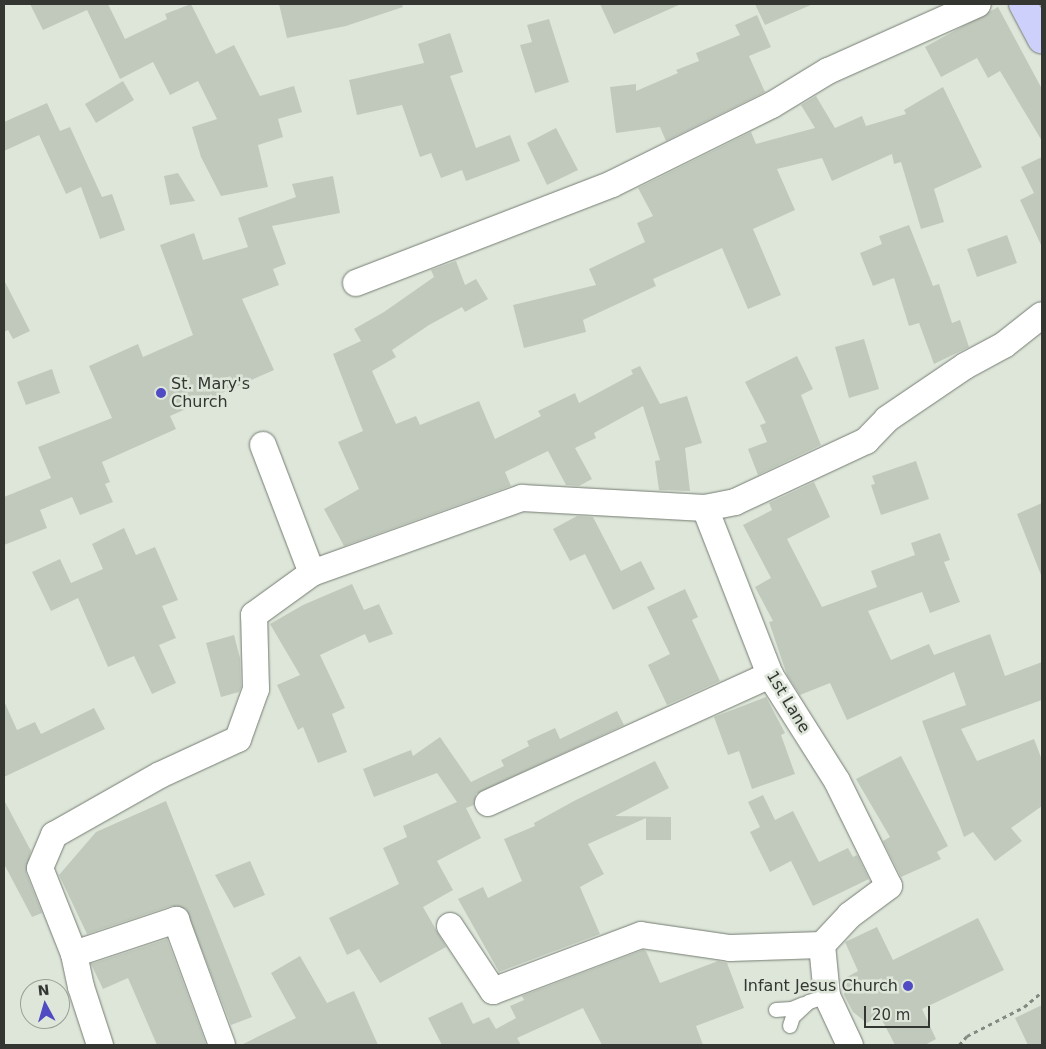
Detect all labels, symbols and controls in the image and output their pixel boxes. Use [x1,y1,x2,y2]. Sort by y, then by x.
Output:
place label: St. Mary's Church [171,374,250,412]
marker: St. Mary's Church [155,387,167,399]
street label: 1st Lane [762,668,814,736]
place label: Infant Jesus Church [743,976,898,996]
north arrow [20,979,70,1029]
marker: Infant Jesus Church [902,980,914,992]
text: N [37,982,50,999]
scale bar [866,996,932,1028]
text: 20 m [872,1006,910,1024]

